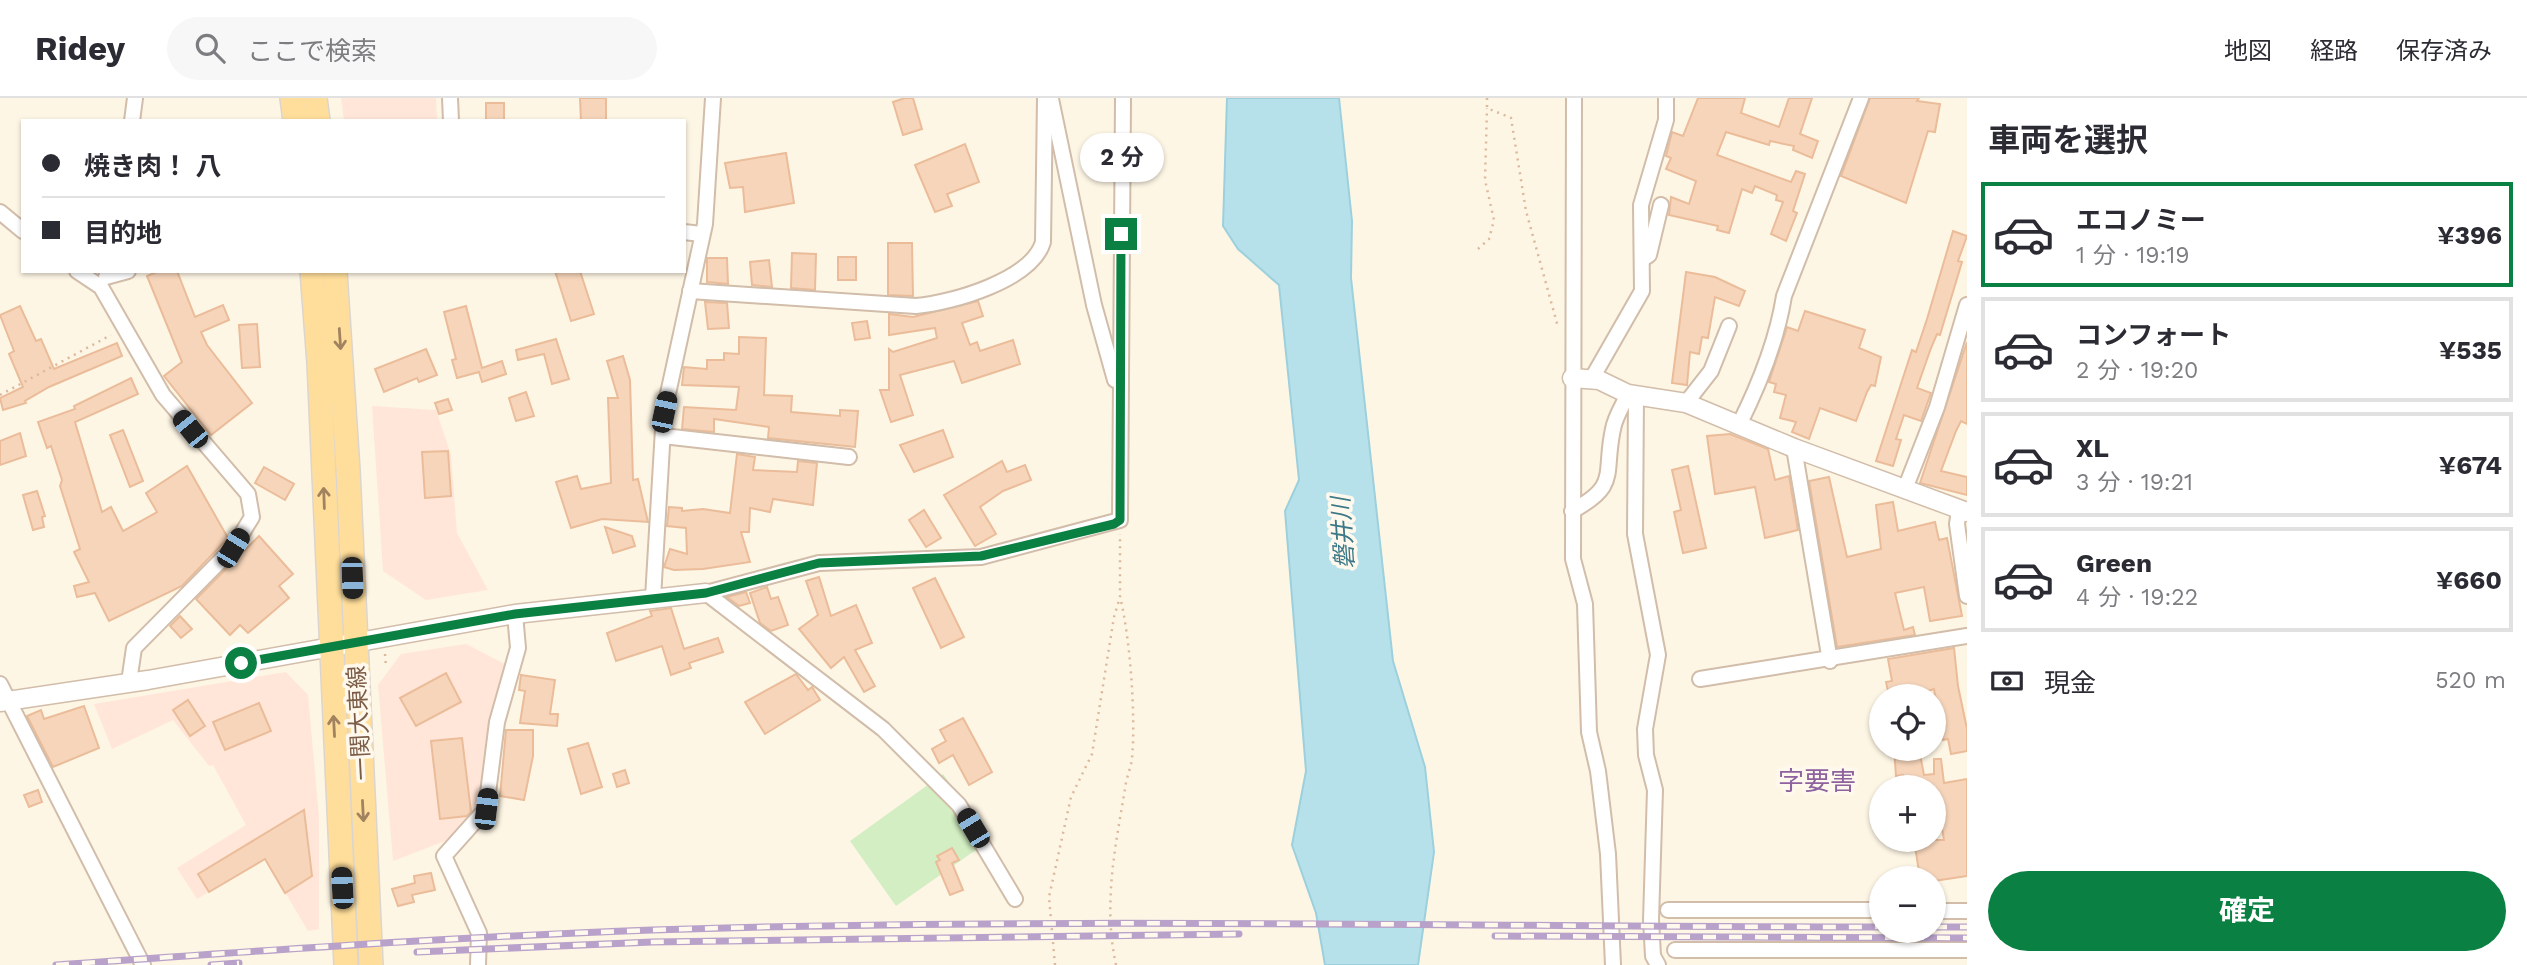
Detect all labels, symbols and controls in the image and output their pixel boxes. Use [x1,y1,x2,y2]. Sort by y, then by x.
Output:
search box [167,17,657,80]
text: Ridey [35,29,125,68]
icon: search [191,29,229,67]
text: ここで検索 [247,36,377,66]
text: 地図 [2224,37,2272,65]
text: 経路 [2310,37,2358,65]
text: 保存済み [2396,37,2492,65]
text: 車両を選択 [1988,121,2148,159]
callout: 2 分 [1079,132,1163,181]
text: 2 分 [1100,144,1144,171]
text: 焼き肉！ 八 [84,151,221,181]
icon: car [1992,203,2055,266]
text: エコノミー [2076,205,2206,235]
text: 目的地 [84,218,162,248]
route end [1105,218,1137,250]
text: ¥396 [2437,220,2502,250]
text: 1 分 · 19:19 [2076,242,2189,269]
icon: car [1992,318,2055,381]
text: コンフォート [2076,320,2231,350]
one-way arrow [333,328,346,351]
text: ¥535 [2439,335,2502,365]
text: 2 分 · 19:20 [2076,357,2198,384]
car [650,389,679,435]
car [169,406,212,452]
icon: car [1992,433,2055,496]
text: XL [2076,433,2109,463]
text: ¥674 [2439,450,2502,480]
text: 3 分 · 19:21 [2076,469,2193,496]
one-way arrow [318,487,331,510]
water label: 磐井川 [1326,493,1359,570]
car [214,525,253,571]
icon: car [1992,548,2055,611]
text: Green [2076,548,2152,578]
car [341,557,364,599]
text: ¥660 [2436,565,2502,595]
text: 4 分 · 19:22 [2076,584,2198,611]
route start [225,647,257,679]
icon: cash [1988,662,2026,700]
street label: 一関大東線 [343,665,376,781]
text: 520 m [2435,667,2506,694]
text: 現金 [2044,668,2096,698]
map controls [1869,684,1946,943]
button: locate [1869,684,1946,761]
one-way arrow [327,715,340,737]
district label: 字要害 [1778,766,1856,796]
button: + [1869,775,1946,852]
car [474,787,499,831]
one-way arrow [357,799,370,822]
car [954,805,993,851]
car [331,866,354,910]
button: − [1869,866,1946,943]
button: 確定 [1988,871,2506,951]

